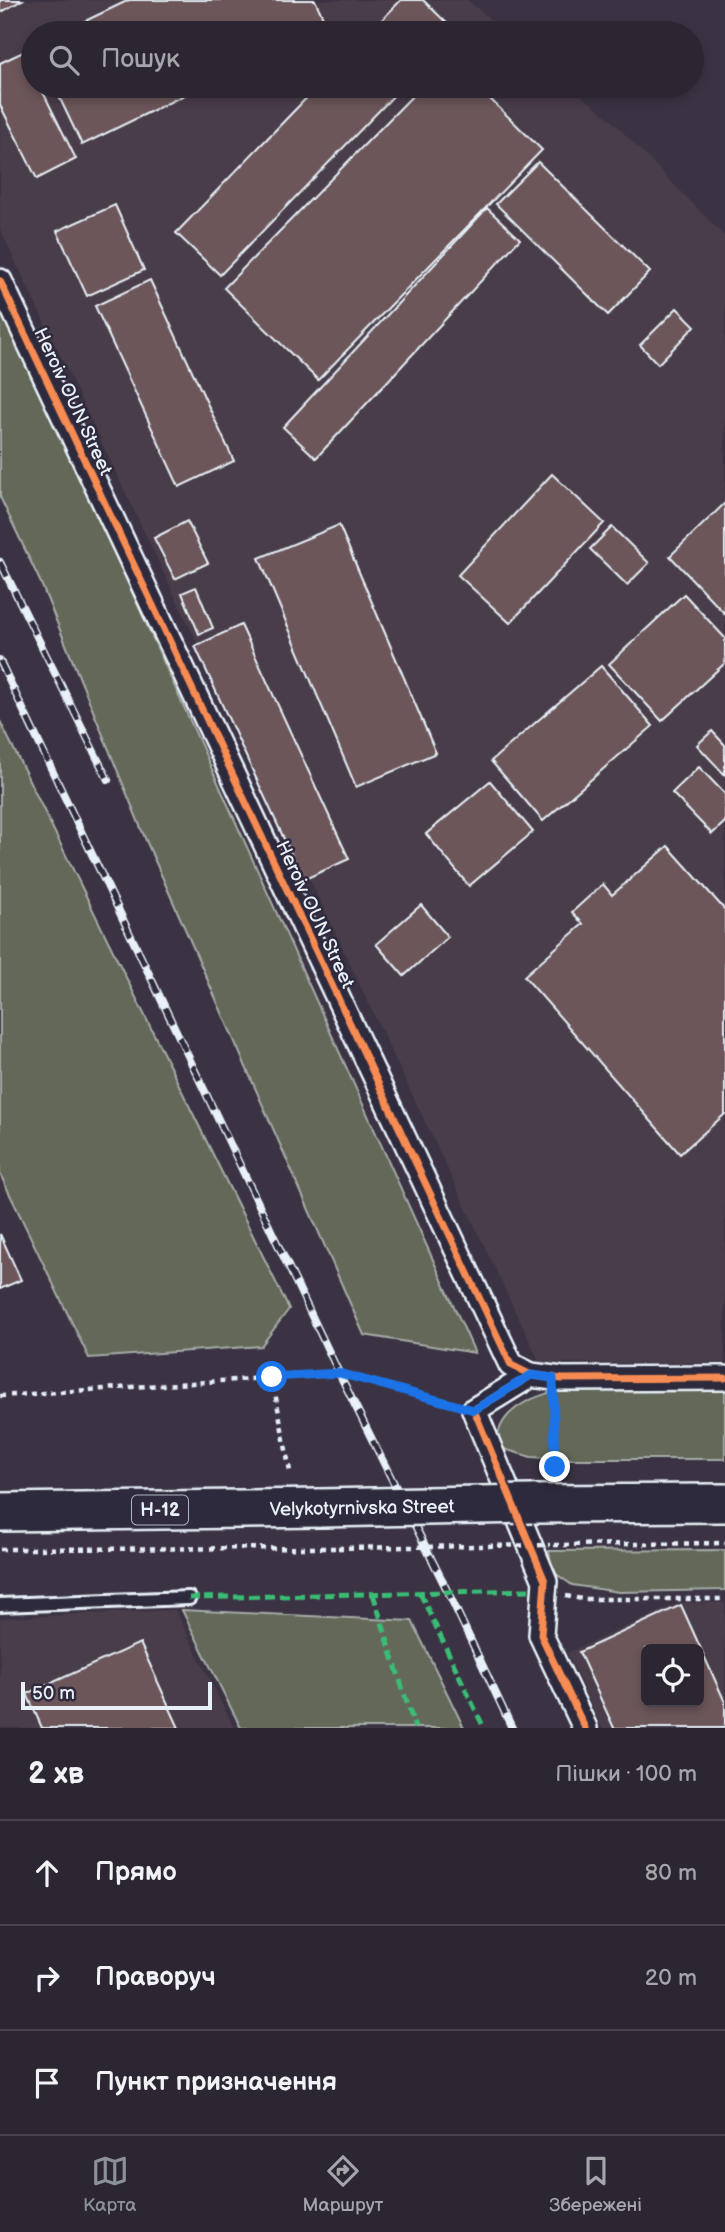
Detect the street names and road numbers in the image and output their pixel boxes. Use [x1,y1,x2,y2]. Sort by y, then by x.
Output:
street label: Heroiv OUN Street [28,324,117,479]
street label: Heroiv OUN Street [270,837,359,992]
street label: Velykotyrnivska Street [269,1495,455,1522]
road number: Н-12 [132,1496,188,1525]

